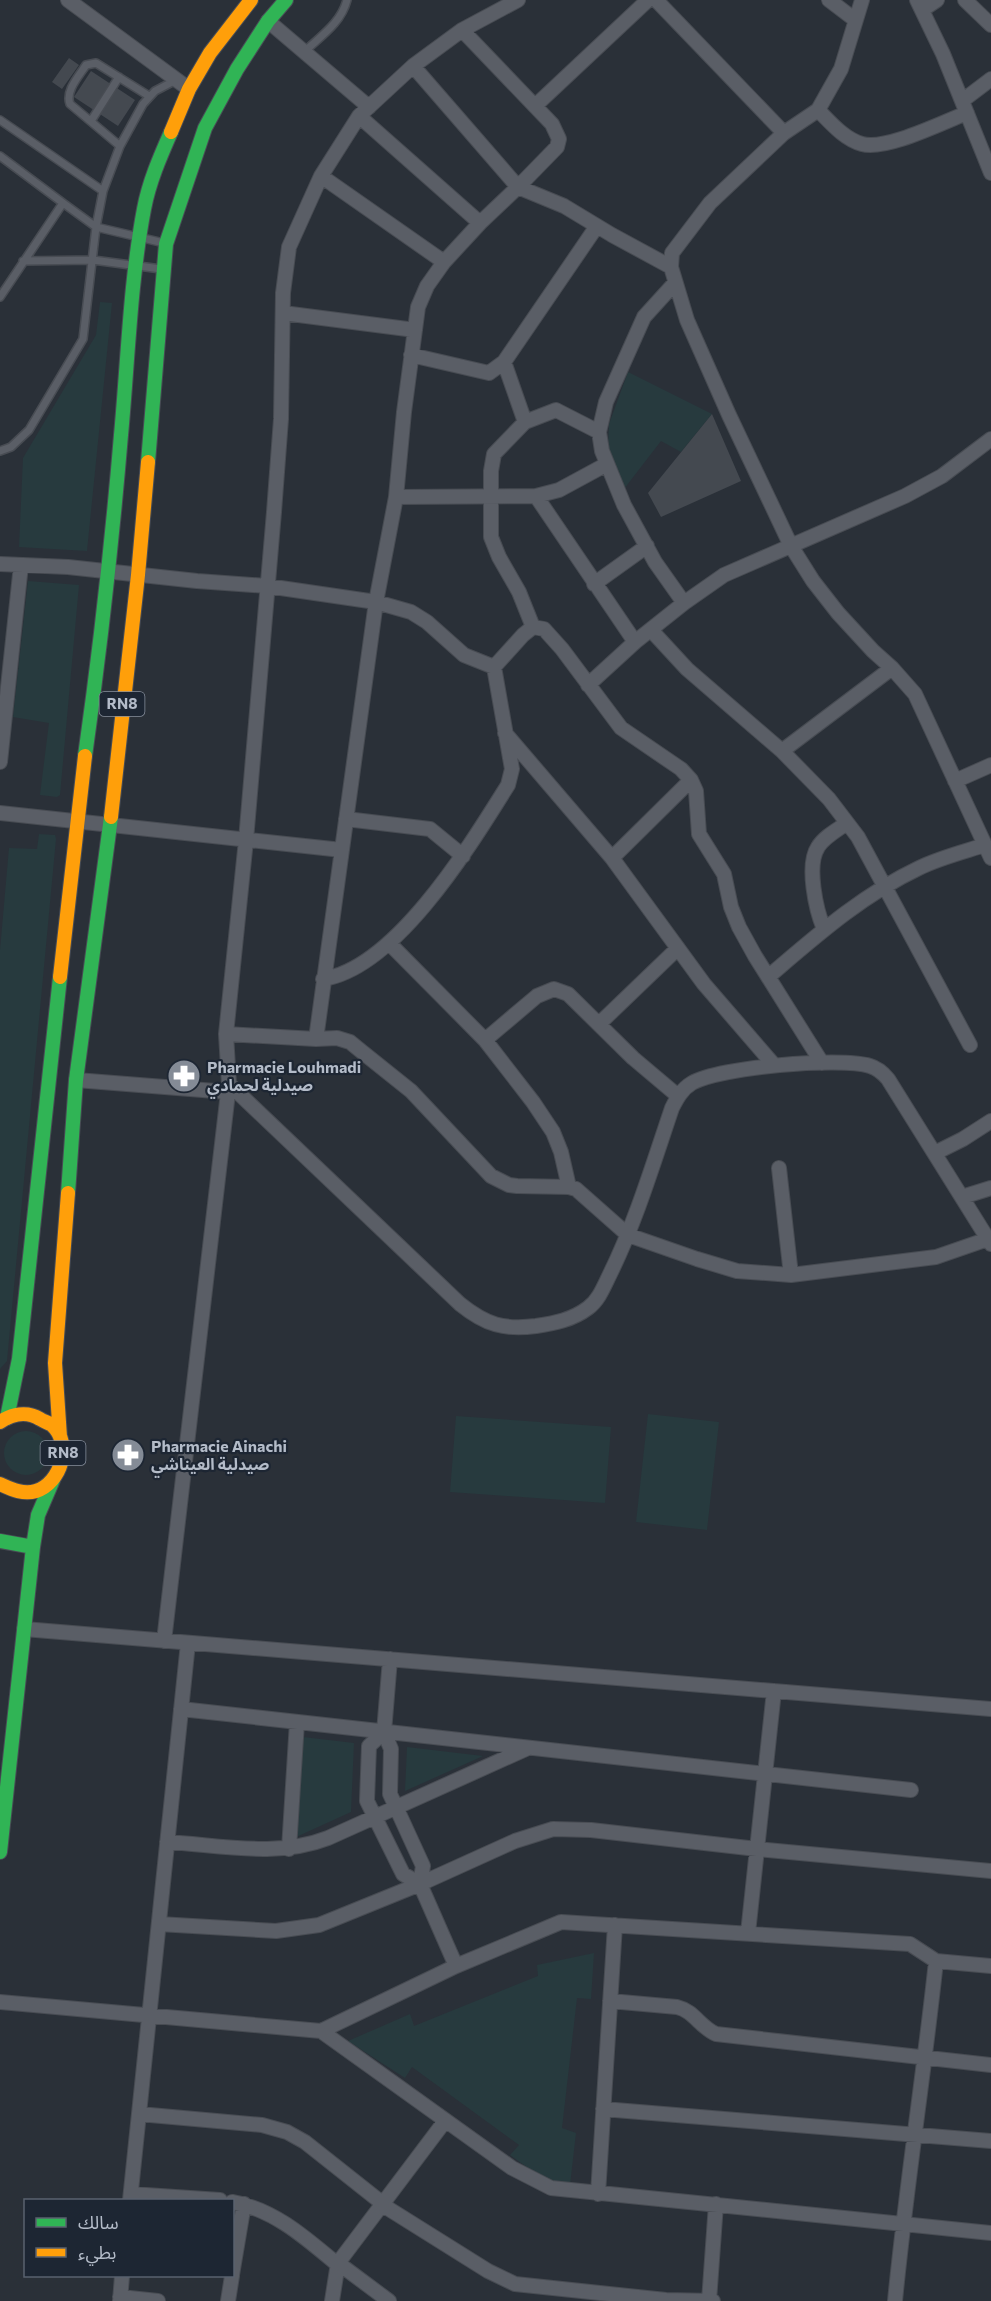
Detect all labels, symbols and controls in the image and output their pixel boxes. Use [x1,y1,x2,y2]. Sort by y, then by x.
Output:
road number: RN8 [100,692,144,716]
place label: Pharmacie Louhmadi صيدلية لحمادي [207,1057,361,1099]
pharmacy icon: Pharmacie Louhmadi صيدلية لحمادي [166,1058,202,1094]
place label: Pharmacie Ainachi صيدلية العيناشي [151,1436,287,1478]
pharmacy icon: Pharmacie Ainachi صيدلية العيناشي [110,1437,146,1473]
road number: RN8 [40,1441,86,1465]
legend [24,2199,234,2277]
text: سالك [78,2211,119,2233]
text: بطيء [78,2241,116,2266]

